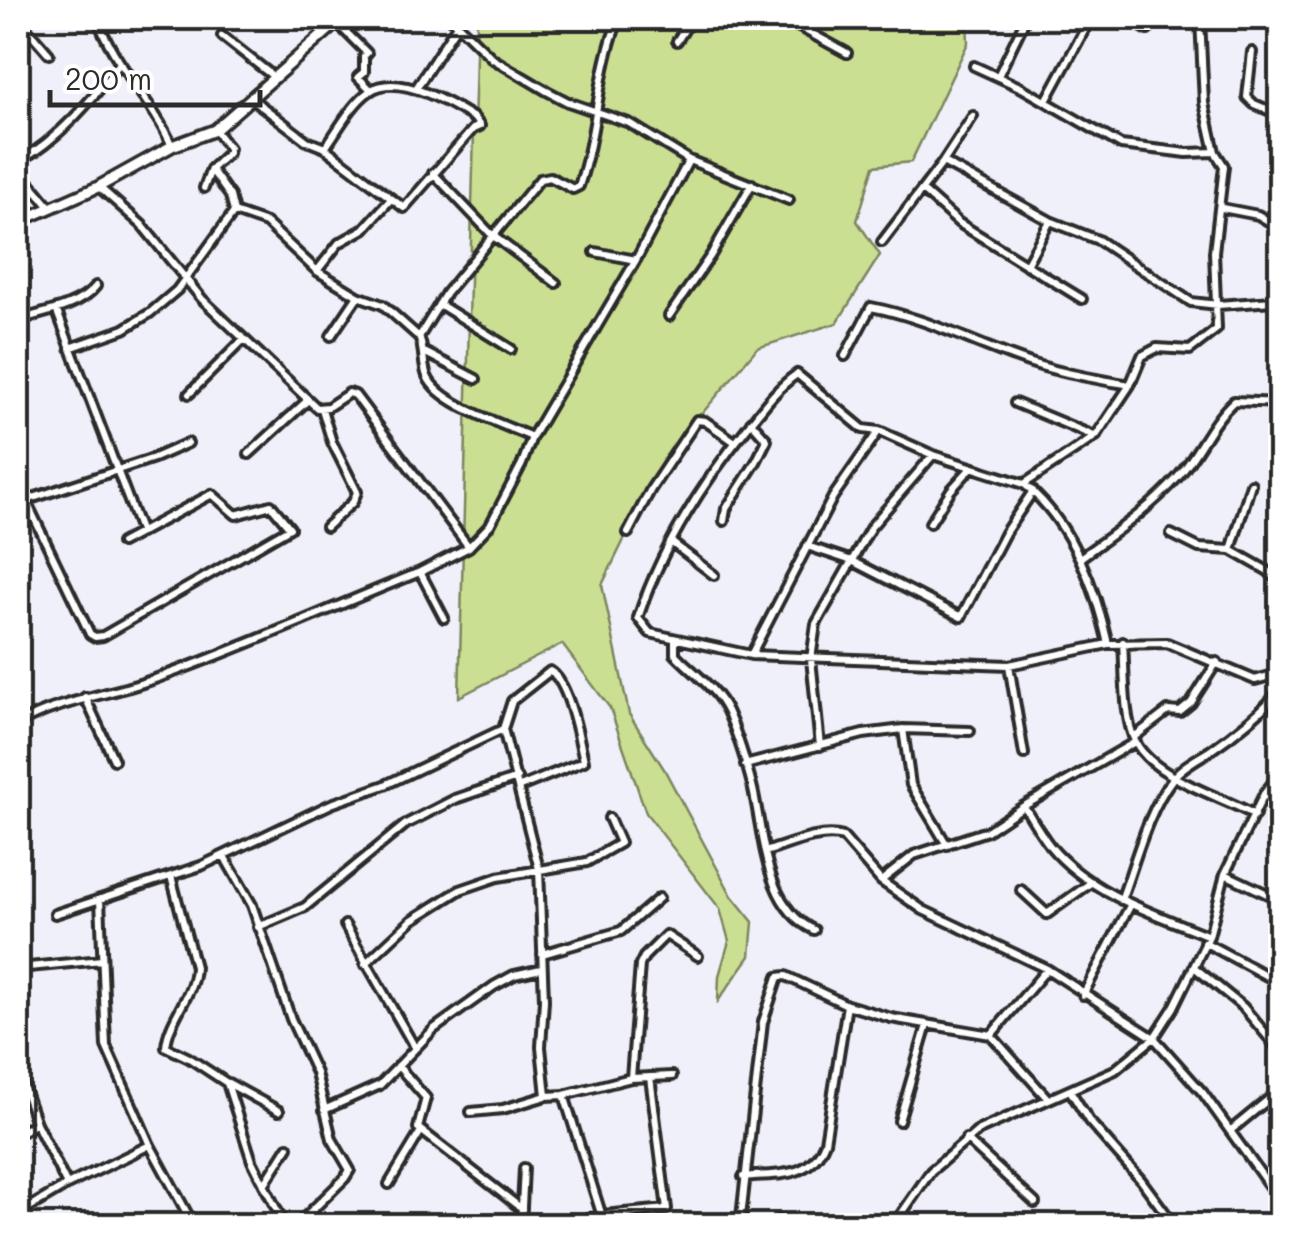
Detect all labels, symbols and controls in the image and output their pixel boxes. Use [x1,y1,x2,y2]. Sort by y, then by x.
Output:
scale bar [50,45,260,107]
text: 200 m [65,58,152,98]

